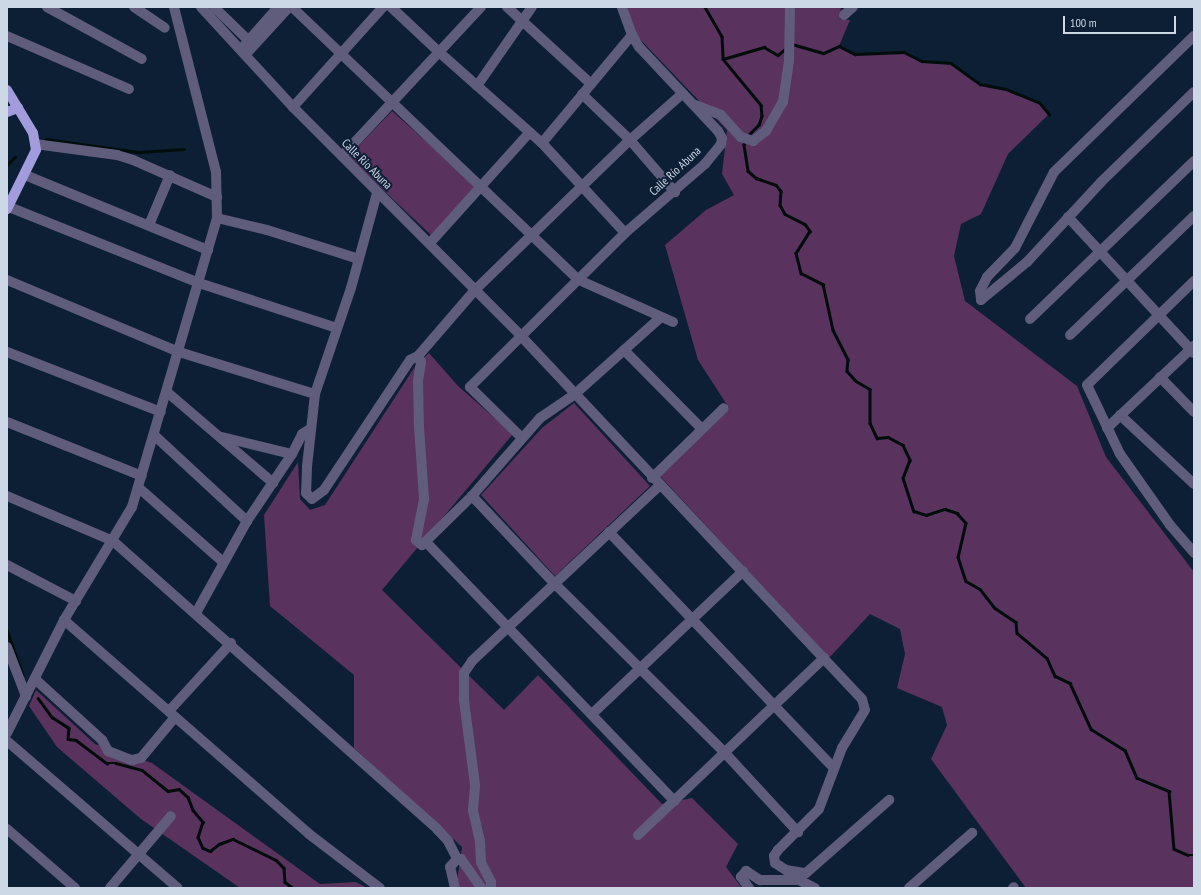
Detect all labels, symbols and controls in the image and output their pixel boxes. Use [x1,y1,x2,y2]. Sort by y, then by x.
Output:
scale bar [1065,8,1178,34]
text: 100 m [1070,15,1097,30]
street label: Calle Río Abuna [339,136,395,192]
street label: Calle Río Abuna [646,143,704,199]

